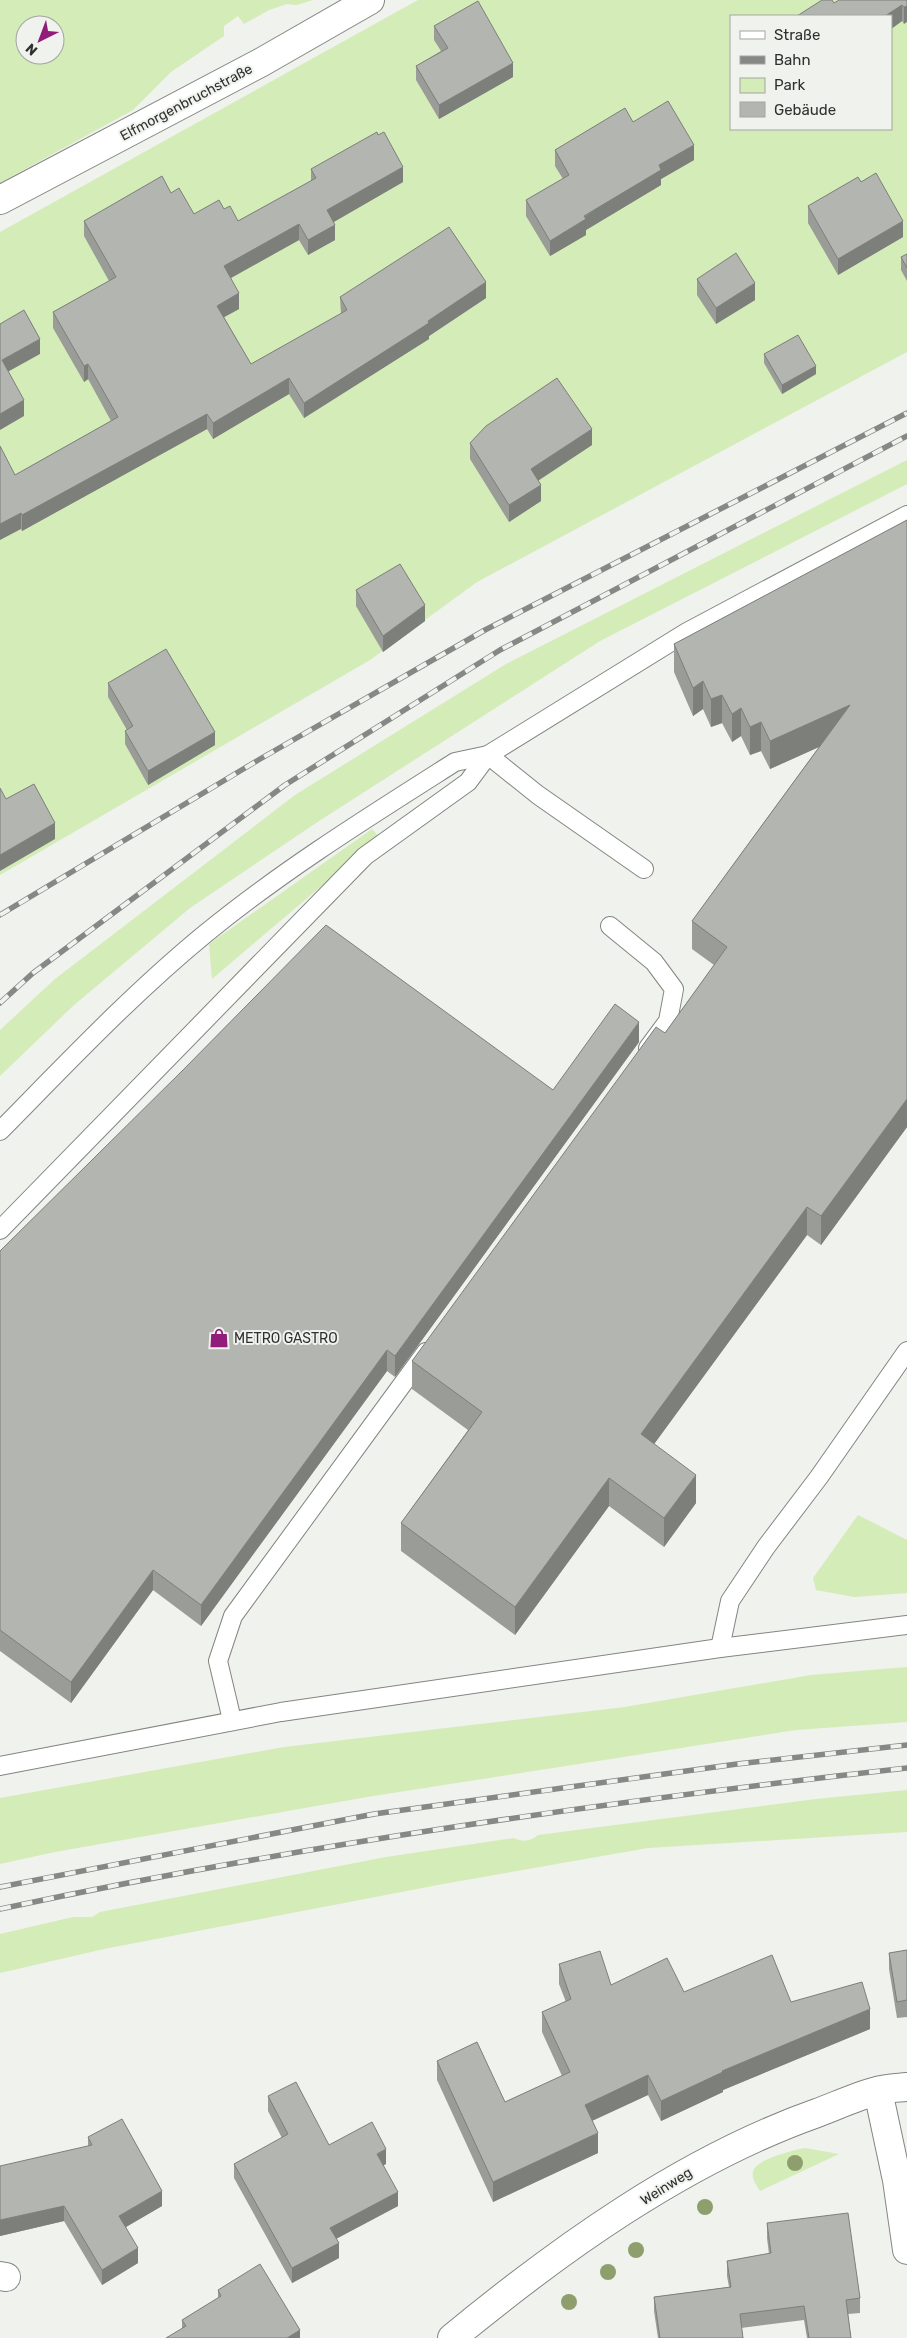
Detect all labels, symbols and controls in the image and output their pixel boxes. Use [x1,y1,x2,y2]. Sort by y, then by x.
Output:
north arrow [15,15,65,65]
legend [730,15,892,130]
text: Straße [774,26,820,44]
text: N [22,40,41,59]
text: Bahn [774,51,811,69]
street label: Elfmorgenbruchstraße [117,60,256,145]
text: Park [774,76,805,94]
text: Gebäude [774,101,836,119]
shop icon: METRO GASTRO [208,1327,230,1349]
place label: METRO GASTRO [234,1330,338,1347]
street label: Weinweg [637,2164,695,2209]

